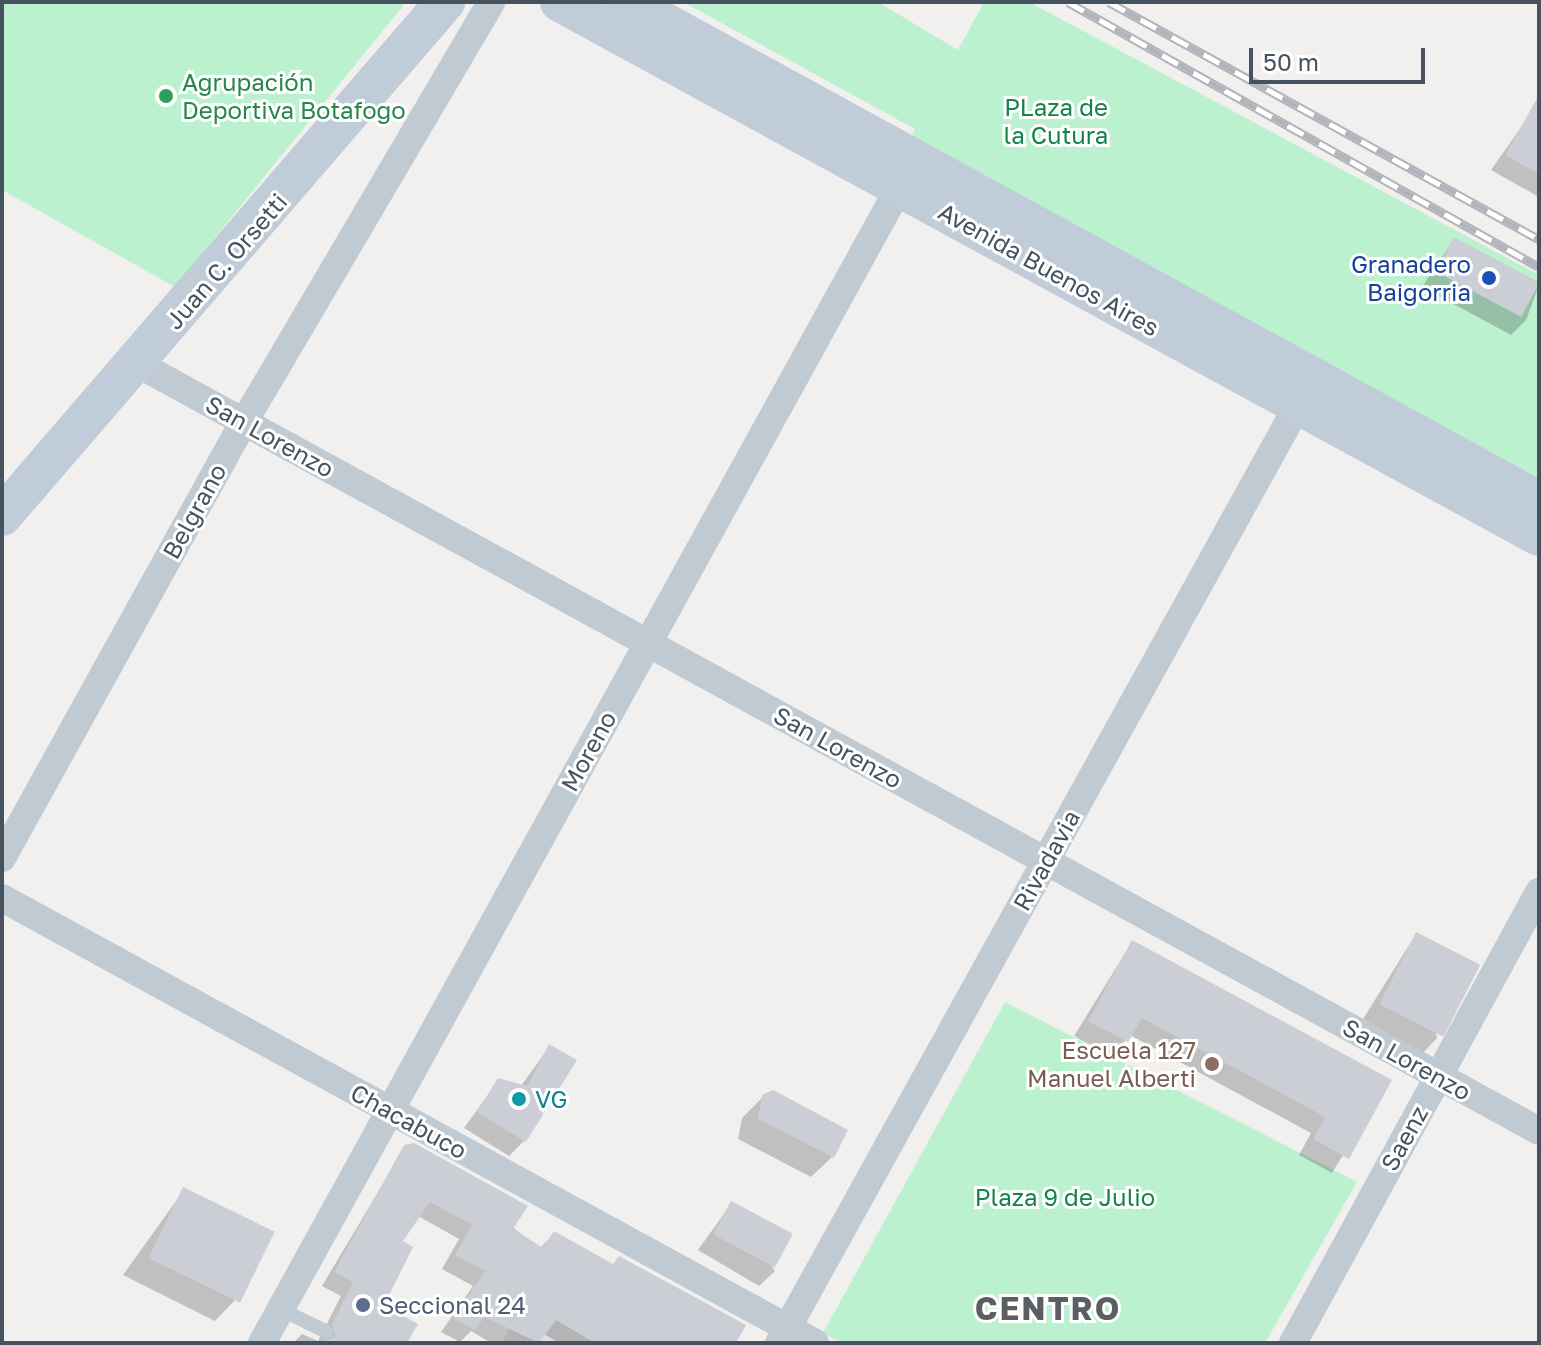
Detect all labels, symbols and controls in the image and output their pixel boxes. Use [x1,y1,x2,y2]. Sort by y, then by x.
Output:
scale bar [1253,32,1429,82]
text: 50 m [1263,47,1319,76]
place label: Agrupación Deportiva Botafogo [182,68,406,124]
marker: Agrupación Deportiva Botafogo [157,87,175,105]
park label: PLaza de la Cutura [1004,93,1108,149]
street label: Juan C. Orsetti [159,187,293,335]
street label: Avenida Buenos Aires [934,196,1164,342]
place label: Granadero Baigorria [1351,250,1471,306]
marker: Granadero Baigorria [1478,267,1500,289]
street label: San Lorenzo [201,389,339,483]
street label: Belgrano [156,459,232,563]
street label: San Lorenzo [769,700,907,794]
street label: Moreno [554,706,622,796]
street label: Rivadavia [1007,805,1085,915]
street label: San Lorenzo [1338,1012,1476,1106]
place label: Escuela 127 Manuel Alberti [1027,1036,1196,1092]
marker: Escuela 127 Manuel Alberti [1203,1055,1221,1073]
street label: Chacabuco [346,1077,472,1165]
place label: VG [535,1085,568,1113]
marker: VG [510,1090,528,1108]
street label: Saenz [1374,1100,1434,1176]
park label: Plaza 9 de Julio [975,1183,1155,1211]
district label: CENTRO [975,1289,1121,1327]
place label: Seccional 24 [379,1291,526,1319]
marker: Seccional 24 [354,1296,372,1314]

